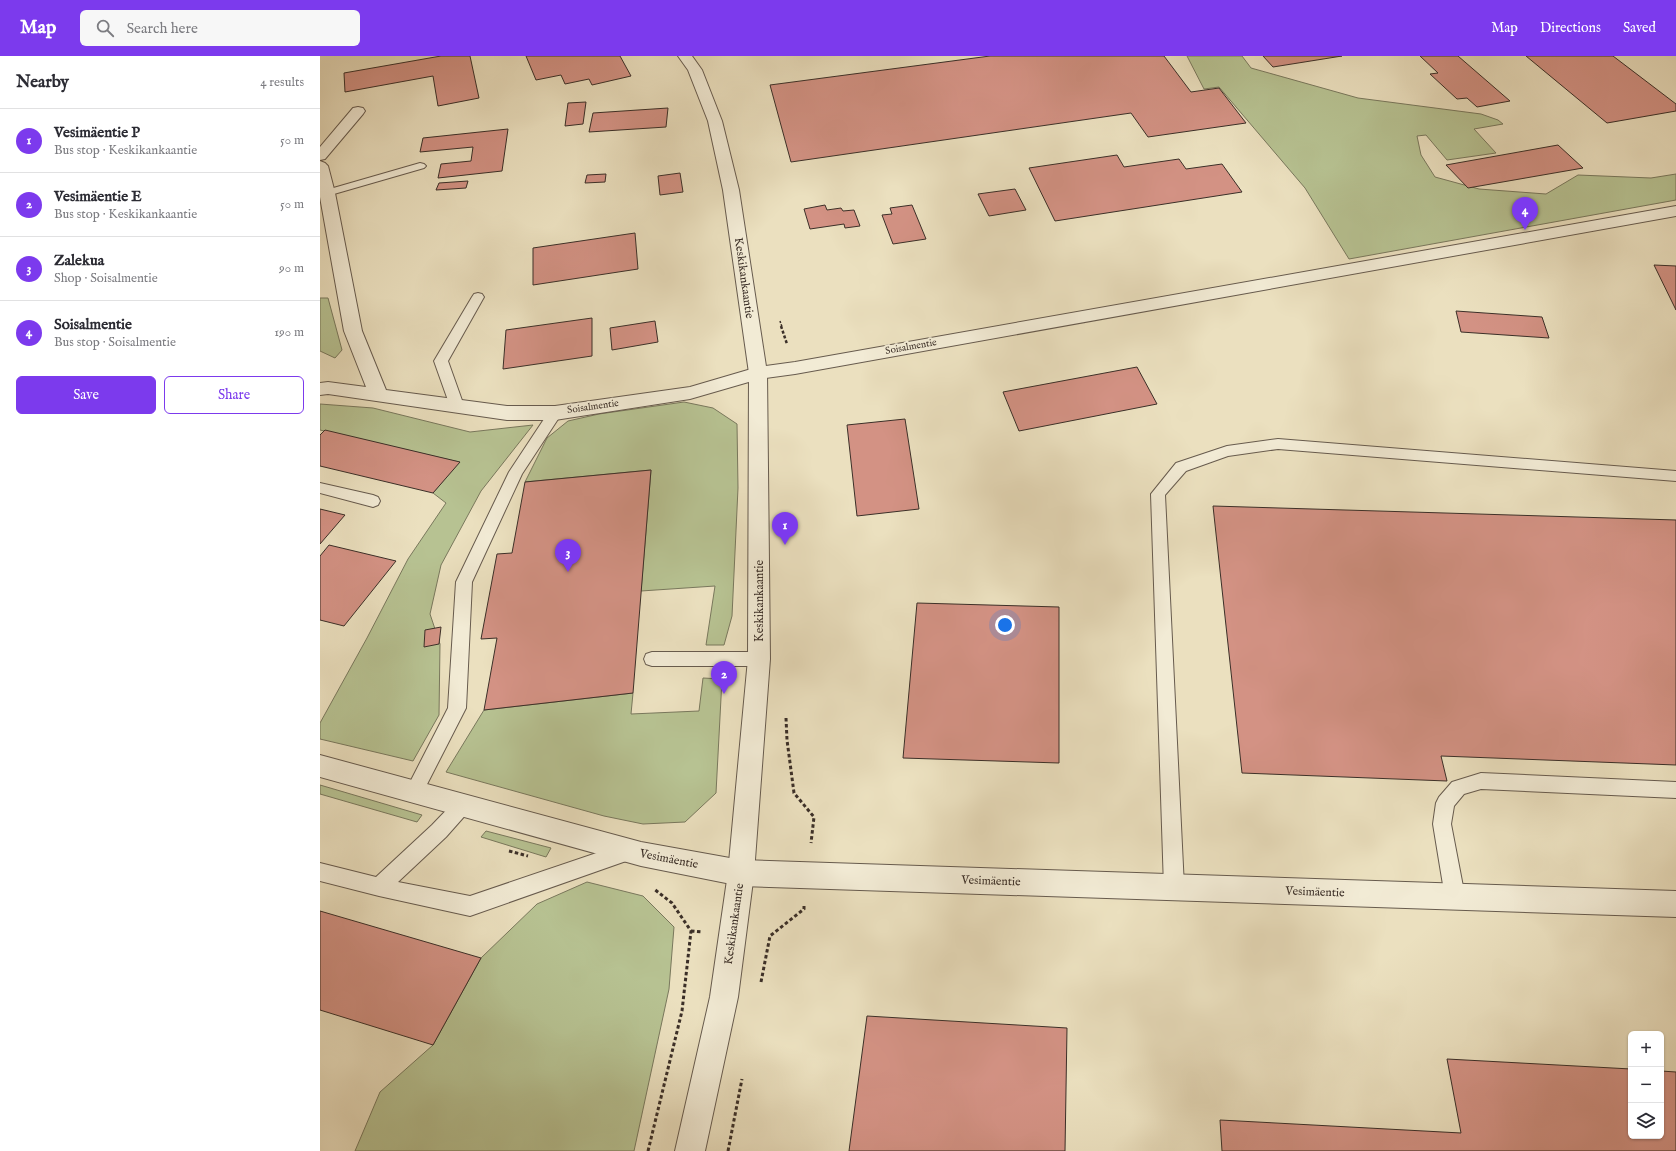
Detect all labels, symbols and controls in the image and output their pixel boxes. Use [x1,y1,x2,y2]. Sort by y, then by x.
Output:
search box [80,10,360,46]
text: Map [20,16,56,40]
icon: search [94,17,116,39]
text: Search here [126,19,198,38]
text: Map [1491,19,1518,37]
text: Directions [1540,19,1601,37]
text: Saved [1623,19,1656,37]
text: Nearby [16,72,69,93]
text: 4 results [260,74,304,91]
text: Vesimäentie P [54,123,140,142]
text: 1 [27,132,31,149]
text: 50 m [280,132,304,149]
text: Bus stop · Keskikankaantie [54,142,197,159]
text: Vesimäentie E [54,187,142,206]
text: 2 [26,196,32,213]
text: 50 m [280,196,304,213]
pin: 4 [1512,197,1538,230]
text: Bus stop · Keskikankaantie [54,206,197,223]
street label: Keskikankaantie [731,236,757,320]
text: Zalekua [54,251,104,270]
text: 3 [27,260,31,277]
text: 90 m [279,260,304,277]
text: Shop · Soisalmentie [54,270,158,287]
text: Soisalmentie [54,315,132,334]
text: 4 [26,324,32,341]
text: 190 m [274,324,304,341]
text: Bus stop · Soisalmentie [54,334,176,351]
street label: Soisalmentie [884,336,938,358]
button: Save [16,376,156,414]
button: Share [164,376,304,414]
street label: Soisalmentie [566,397,620,417]
pin: 1 [772,512,798,545]
pin: 3 [555,539,581,572]
street label: Keskikankaantie [752,560,767,642]
your location [995,615,1015,635]
pin: 2 [711,661,737,694]
street label: Vesimäentie [637,846,700,872]
street label: Vesimäentie [960,872,1021,890]
street label: Keskikankaantie [721,882,747,966]
street label: Vesimäentie [1284,883,1345,901]
map controls [1628,1031,1664,1139]
button: + [1628,1031,1664,1067]
button: − [1628,1067,1664,1103]
button: layers [1628,1103,1664,1139]

